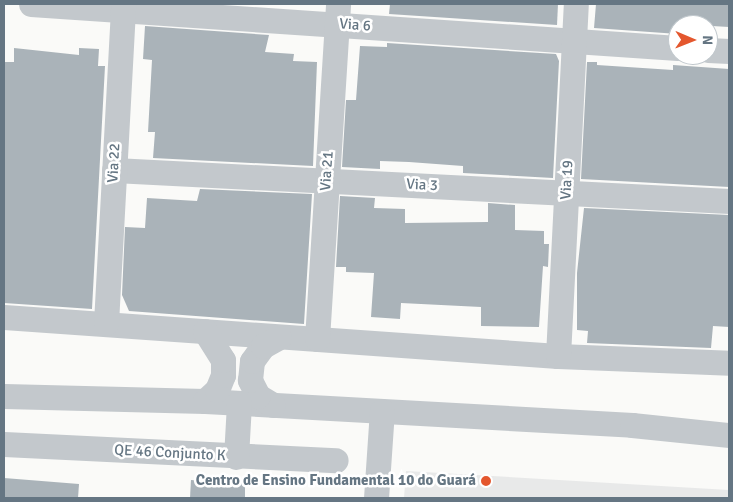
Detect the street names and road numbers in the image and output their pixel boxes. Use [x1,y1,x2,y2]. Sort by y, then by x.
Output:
street label: Via 6 [339,15,371,35]
street label: Via 22 [104,143,124,183]
street label: Via 21 [317,151,337,191]
street label: Via 19 [557,160,577,200]
street label: Via 3 [406,175,438,195]
street label: QE 46 Conjunto K [114,441,226,465]

